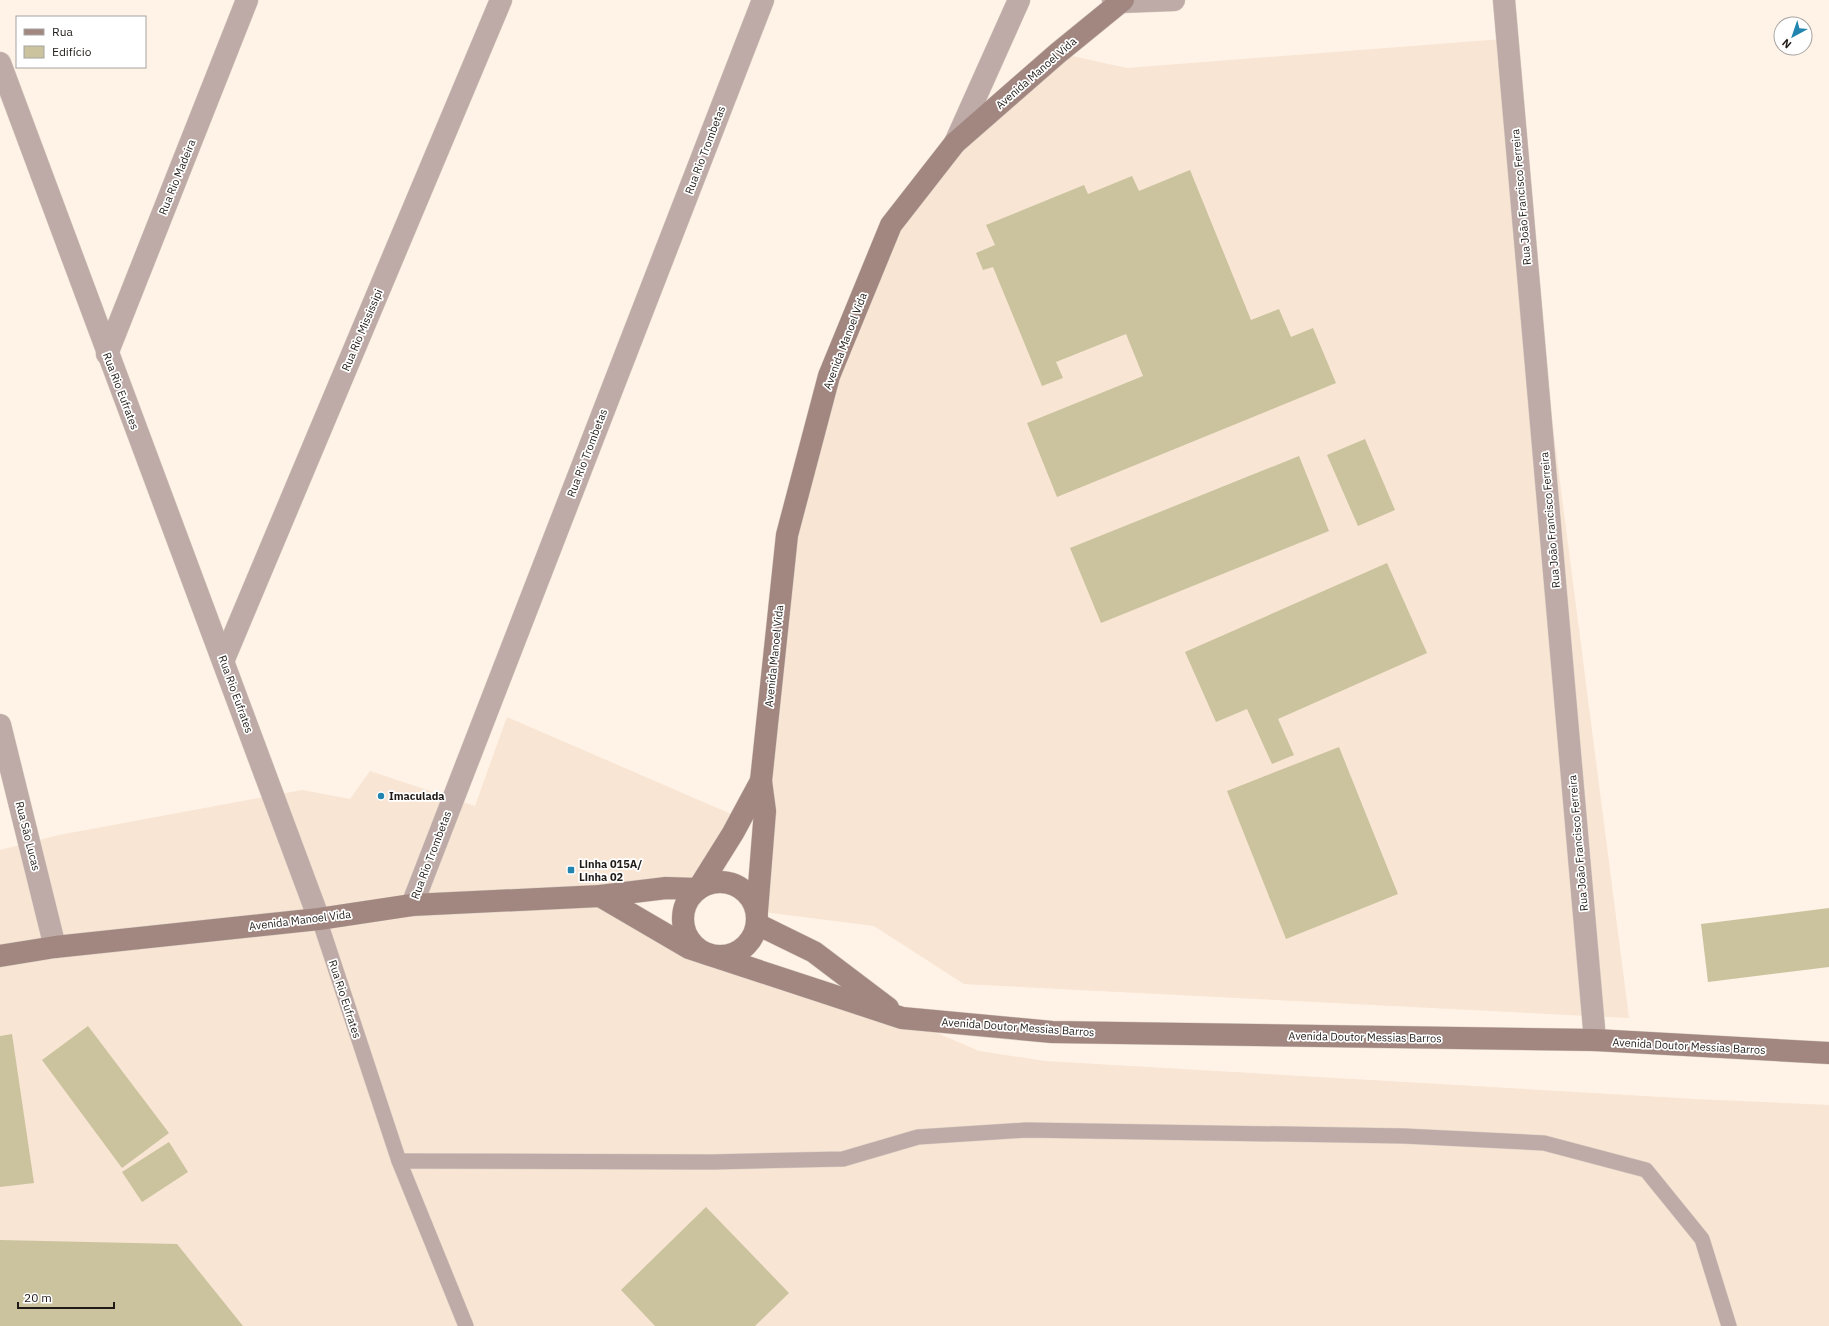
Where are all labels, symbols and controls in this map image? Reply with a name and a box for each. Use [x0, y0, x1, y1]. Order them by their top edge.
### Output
legend [16, 16, 146, 68]
north arrow [1773, 16, 1813, 56]
text: Rua [52, 24, 73, 39]
street label: Avenida Manoel Vida [993, 34, 1079, 112]
text: N [1779, 36, 1794, 52]
text: Edifício [52, 44, 92, 59]
street label: Rua Rio Trombetas [682, 104, 728, 196]
street label: Rua João Francisco Ferreira [1508, 128, 1534, 266]
street label: Rua Rio Madeira [155, 137, 199, 217]
street label: Rua Rio Mississipi [338, 287, 386, 373]
street label: Avenida Manoel Vida [820, 290, 870, 391]
street label: Rua Rio Eufrates [100, 350, 142, 432]
street label: Rua Rio Trombetas [564, 407, 610, 499]
street label: Rua João Francisco Ferreira [1537, 451, 1563, 589]
street label: Avenida Manoel Vida [762, 604, 786, 708]
street label: Rua Rio Eufrates [215, 653, 257, 735]
street label: Rua João Francisco Ferreira [1565, 774, 1591, 912]
place label: Imaculada [389, 789, 445, 803]
marker: Imaculada [376, 791, 386, 801]
street label: Rua São Lucas [13, 800, 43, 872]
street label: Rua Rio Trombetas [408, 809, 454, 901]
place label: Linha 015A/ Linha 02 [579, 857, 642, 884]
marker: Linha 015A/ Linha 02 [566, 865, 576, 875]
street label: Avenida Manoel Vida [248, 907, 352, 933]
street label: Rua Rio Eufrates [326, 958, 364, 1040]
street label: Avenida Doutor Messias Barros [941, 1015, 1095, 1039]
street label: Avenida Doutor Messias Barros [1288, 1029, 1442, 1045]
street label: Avenida Doutor Messias Barros [1612, 1035, 1766, 1057]
scale bar [18, 1284, 114, 1310]
text: 20 m [24, 1290, 52, 1305]

